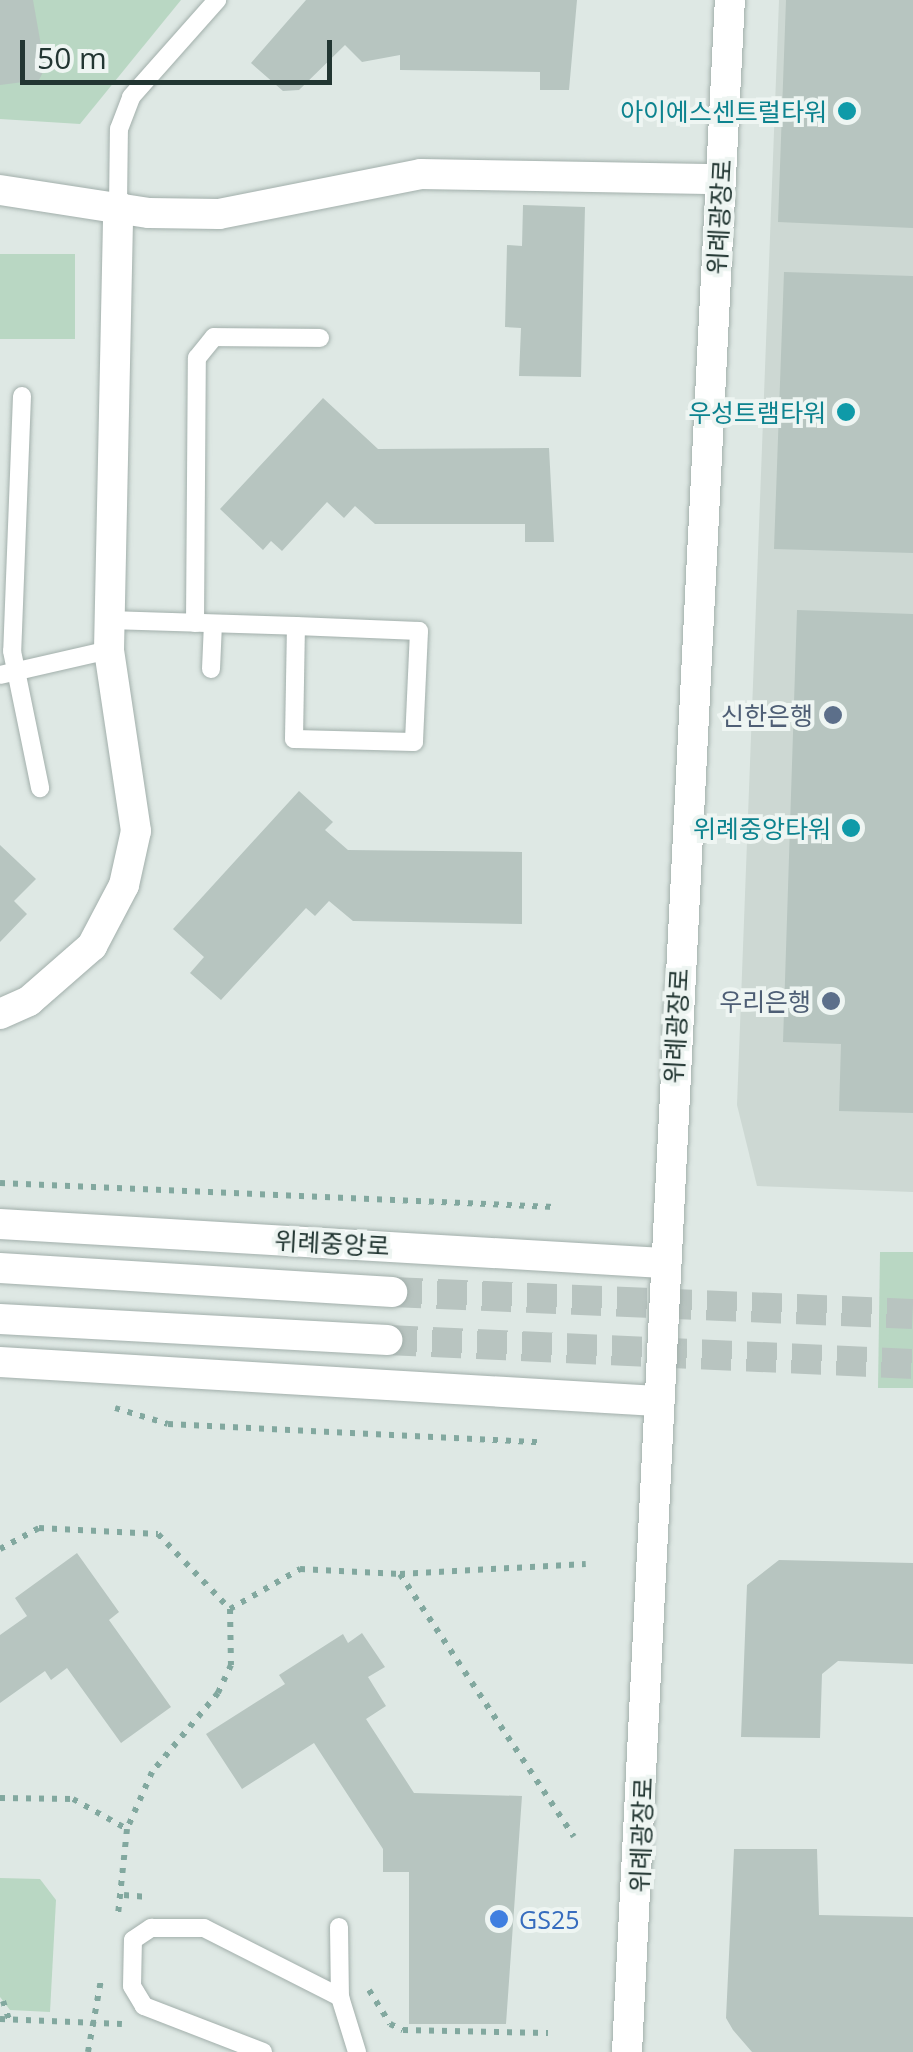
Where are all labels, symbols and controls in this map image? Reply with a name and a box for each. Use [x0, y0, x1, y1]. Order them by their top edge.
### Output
scale bar [25, 20, 338, 82]
text: 50 m [37, 37, 107, 78]
place label: 아이에스센트럴타워 [620, 96, 827, 126]
marker: 아이에스센트럴타워 [836, 100, 858, 122]
street label: 위례광장로 [701, 159, 737, 275]
place label: 우성트램타워 [688, 397, 826, 427]
marker: 우성트램타워 [835, 401, 857, 423]
place label: 신한은행 [721, 700, 813, 730]
marker: 신한은행 [822, 704, 844, 726]
place label: 위례중앙타워 [693, 813, 831, 843]
marker: 위례중앙타워 [840, 817, 862, 839]
street label: 위례광장로 [658, 968, 694, 1084]
place label: 우리은행 [719, 986, 811, 1016]
marker: 우리은행 [820, 990, 842, 1012]
street label: 위례중앙로 [274, 1225, 390, 1261]
street label: 위례광장로 [624, 1777, 658, 1893]
place label: GS25 [519, 1904, 579, 1934]
marker: GS25 [488, 1908, 510, 1930]

